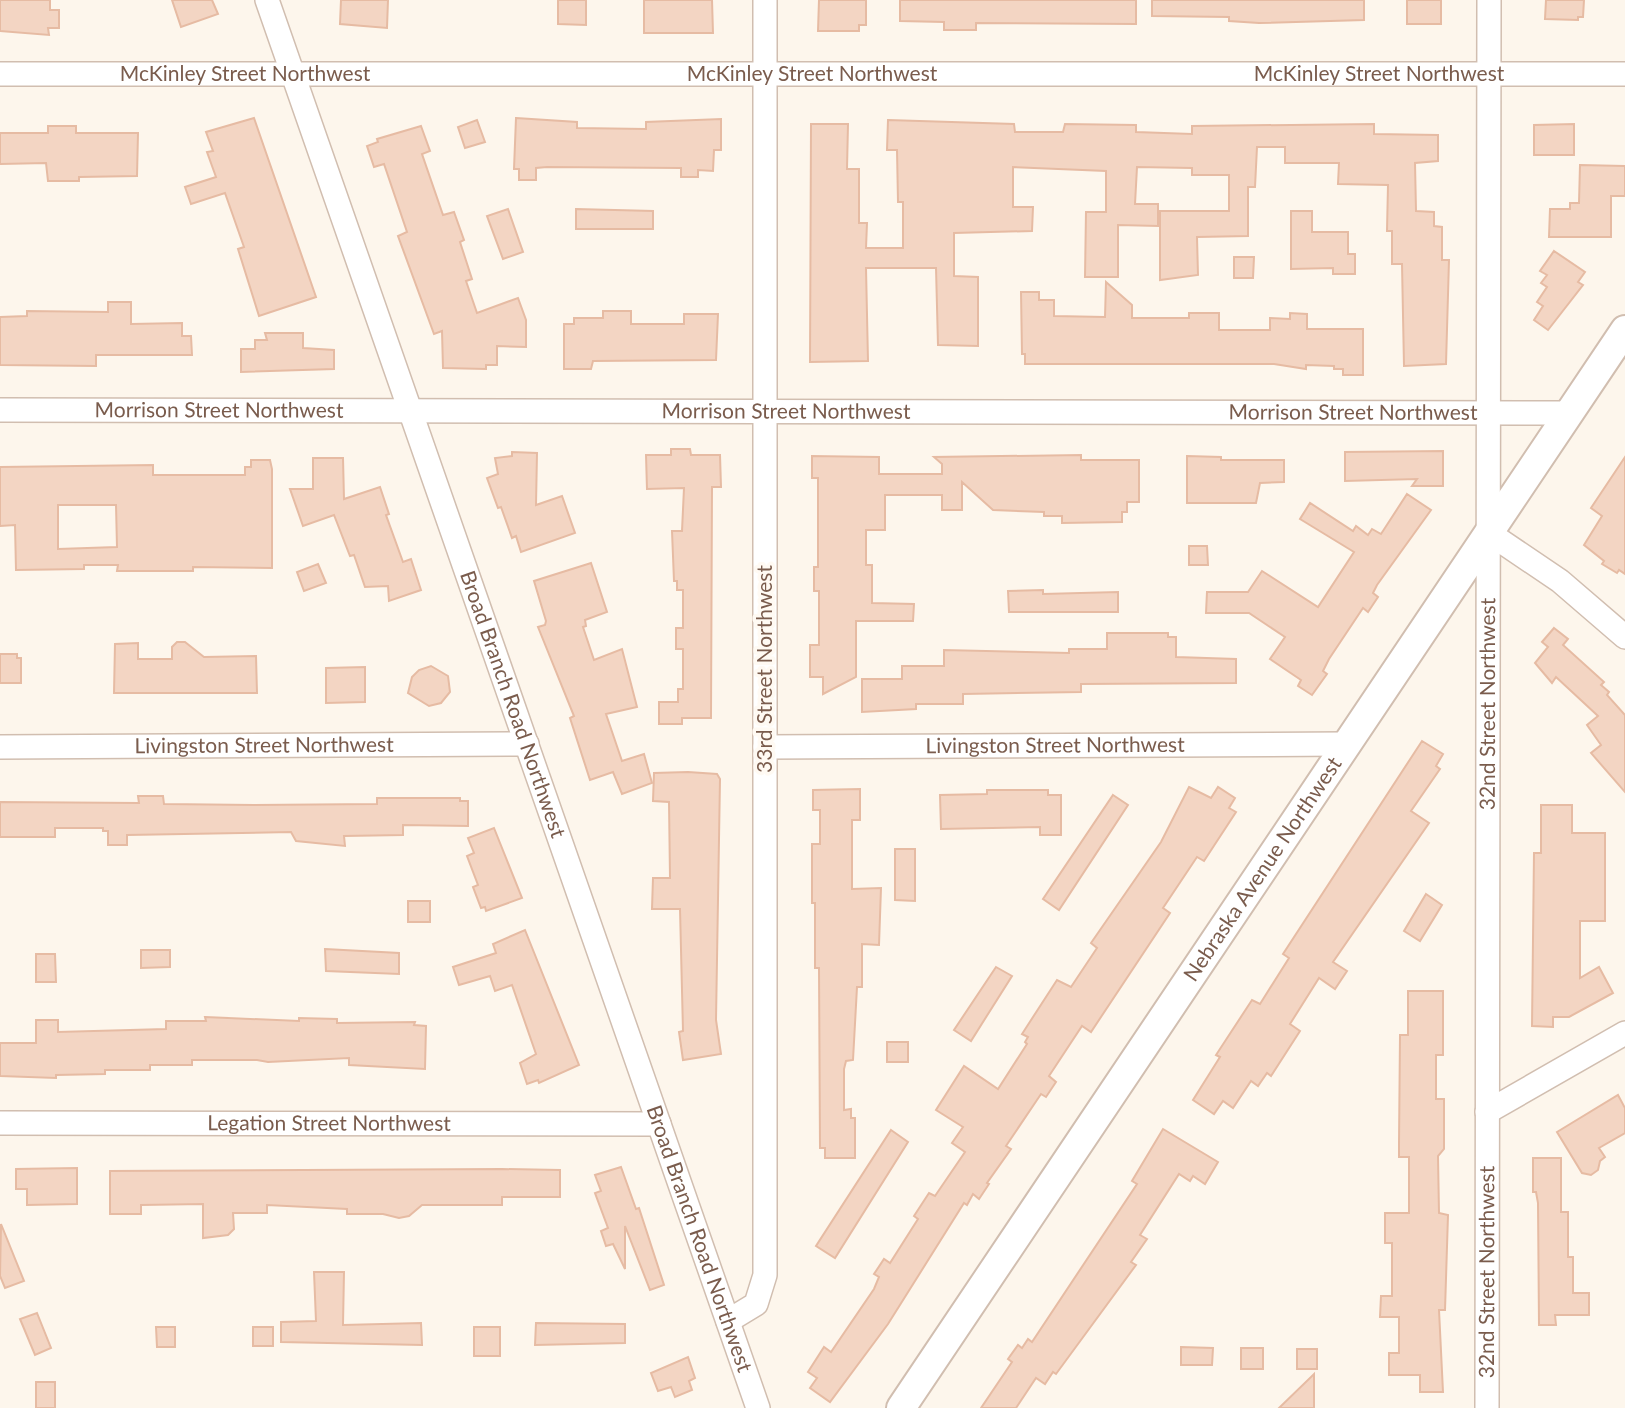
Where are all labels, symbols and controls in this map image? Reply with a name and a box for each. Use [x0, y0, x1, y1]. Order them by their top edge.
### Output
street label: McKinley Street Northwest [120, 60, 371, 85]
street label: McKinley Street Northwest [687, 60, 938, 85]
street label: McKinley Street Northwest [1254, 60, 1505, 85]
street label: Morrison Street Northwest [95, 396, 344, 422]
street label: Morrison Street Northwest [662, 397, 911, 423]
street label: Morrison Street Northwest [1229, 398, 1478, 424]
street label: 33rd Street Northwest [751, 565, 776, 773]
street label: Broad Branch Road Northwest [456, 567, 572, 841]
street label: 32nd Street Northwest [1474, 597, 1499, 810]
street label: Livingston Street Northwest [134, 731, 394, 757]
street label: Livingston Street Northwest [925, 731, 1185, 757]
street label: Nebraska Avenue Northwest [1177, 751, 1346, 985]
street label: Broad Branch Road Northwest [642, 1102, 759, 1375]
street label: Legation Street Northwest [207, 1109, 451, 1135]
street label: 32nd Street Northwest [1473, 1165, 1498, 1378]

